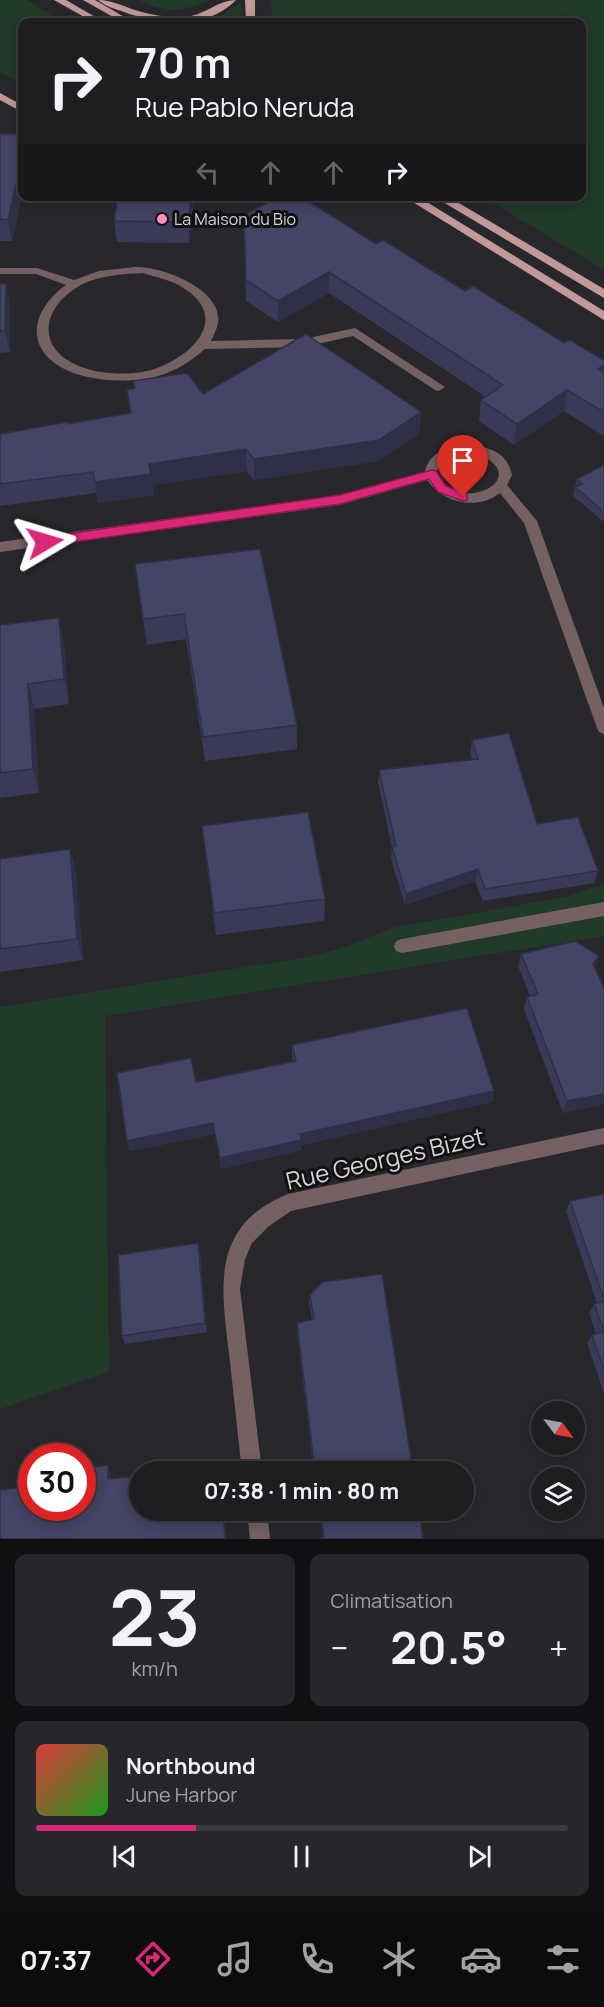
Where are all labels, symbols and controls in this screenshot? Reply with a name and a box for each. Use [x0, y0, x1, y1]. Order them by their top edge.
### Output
text: 70 m [135, 33, 231, 91]
icon: right [36, 42, 114, 120]
text: Rue Pablo Neruda [135, 88, 355, 125]
icon: left [191, 156, 224, 189]
icon: ahead [254, 156, 287, 189]
icon: ahead [317, 156, 350, 189]
icon: right [380, 156, 413, 189]
place label: La Maison du Bio [174, 208, 296, 230]
marker: La Maison du Bio [155, 212, 169, 226]
pin [437, 435, 488, 497]
icon: arrive [446, 444, 479, 477]
position arrow [13, 510, 77, 574]
street label: Rue Georges Bizet [282, 1119, 488, 1197]
north arrow [531, 1401, 585, 1455]
map controls [531, 1401, 585, 1521]
speed limit sign: 30 [18, 1443, 96, 1521]
button: layers [531, 1467, 585, 1521]
text: 07:38 · 1 min · 80 m [204, 1476, 399, 1506]
text: 23 [109, 1563, 201, 1669]
text: Climatisation [331, 1587, 453, 1614]
text: 20.5° [390, 1616, 507, 1678]
text: − [331, 1625, 348, 1670]
text: + [549, 1625, 568, 1670]
text: km/h [131, 1655, 178, 1682]
text: Northbound [126, 1751, 256, 1781]
text: June Harbor [126, 1781, 238, 1808]
icon: previous [108, 1840, 141, 1873]
icon: pause [285, 1840, 318, 1873]
icon: next [463, 1840, 496, 1873]
icon: directions [132, 1938, 174, 1980]
icon: music [214, 1938, 256, 1980]
icon: phone [296, 1938, 338, 1980]
icon: climate [378, 1938, 420, 1980]
icon: car [460, 1938, 502, 1980]
icon: filters [542, 1938, 584, 1980]
text: 07:37 [20, 1941, 92, 1978]

